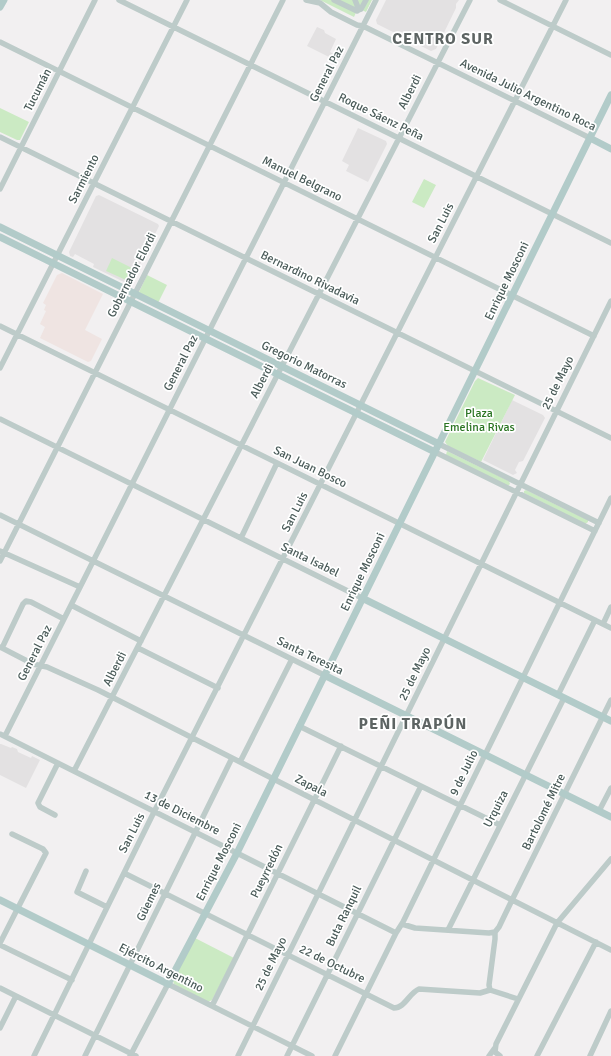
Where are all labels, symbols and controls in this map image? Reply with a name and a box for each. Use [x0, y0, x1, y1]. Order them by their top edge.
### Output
district label: CENTRO SUR [392, 29, 494, 49]
street label: General Paz [307, 43, 347, 105]
street label: Avenida Julio Argentino Roca [458, 56, 598, 134]
street label: Tucumán [21, 66, 55, 114]
street label: Alberdi [395, 72, 425, 112]
street label: Roque Sáenz Peña [336, 90, 426, 144]
street label: Sarmiento [65, 152, 103, 206]
street label: Manuel Belgrano [259, 153, 345, 205]
street label: San Luis [425, 200, 457, 246]
street label: Gobernador Elordi [104, 230, 160, 320]
street label: Enrique Mosconi [482, 239, 532, 323]
street label: Bernardino Rivadavia [258, 248, 362, 308]
street label: General Paz [161, 332, 201, 394]
street label: Gregorio Matorras [259, 338, 349, 392]
street label: 25 de Mayo [539, 354, 577, 412]
street label: Alberdi [247, 361, 277, 401]
park label: Plaza Emelina Rivas [443, 406, 515, 435]
street label: San Juan Bosco [271, 443, 349, 491]
street label: San Luis [279, 489, 311, 535]
street label: Enrique Mosconi [338, 530, 388, 614]
street label: Santa Isabel [278, 539, 342, 581]
street label: General Paz [15, 622, 55, 684]
street label: Santa Teresita [274, 633, 346, 679]
street label: 25 de Mayo [396, 645, 434, 703]
street label: Alberdi [100, 649, 130, 689]
district label: PEÑI TRAPÚN [359, 714, 467, 734]
street label: 9 de Julio [447, 748, 481, 798]
street label: Zapala [292, 771, 330, 801]
street label: Bartolomé Mitre [519, 771, 569, 853]
street label: 13 de Diciembre [142, 788, 222, 838]
street label: Urquiza [480, 788, 512, 830]
street label: San Luis [116, 810, 148, 856]
street label: Enrique Mosconi [193, 820, 245, 904]
street label: Pueyrredón [247, 841, 287, 901]
street label: Güemes [133, 880, 165, 924]
street label: Buta Ranquil [323, 883, 365, 949]
street label: 25 de Mayo [252, 935, 290, 993]
street label: Ejército Argentino [116, 940, 206, 996]
street label: 22 de Octubre [297, 942, 367, 986]

